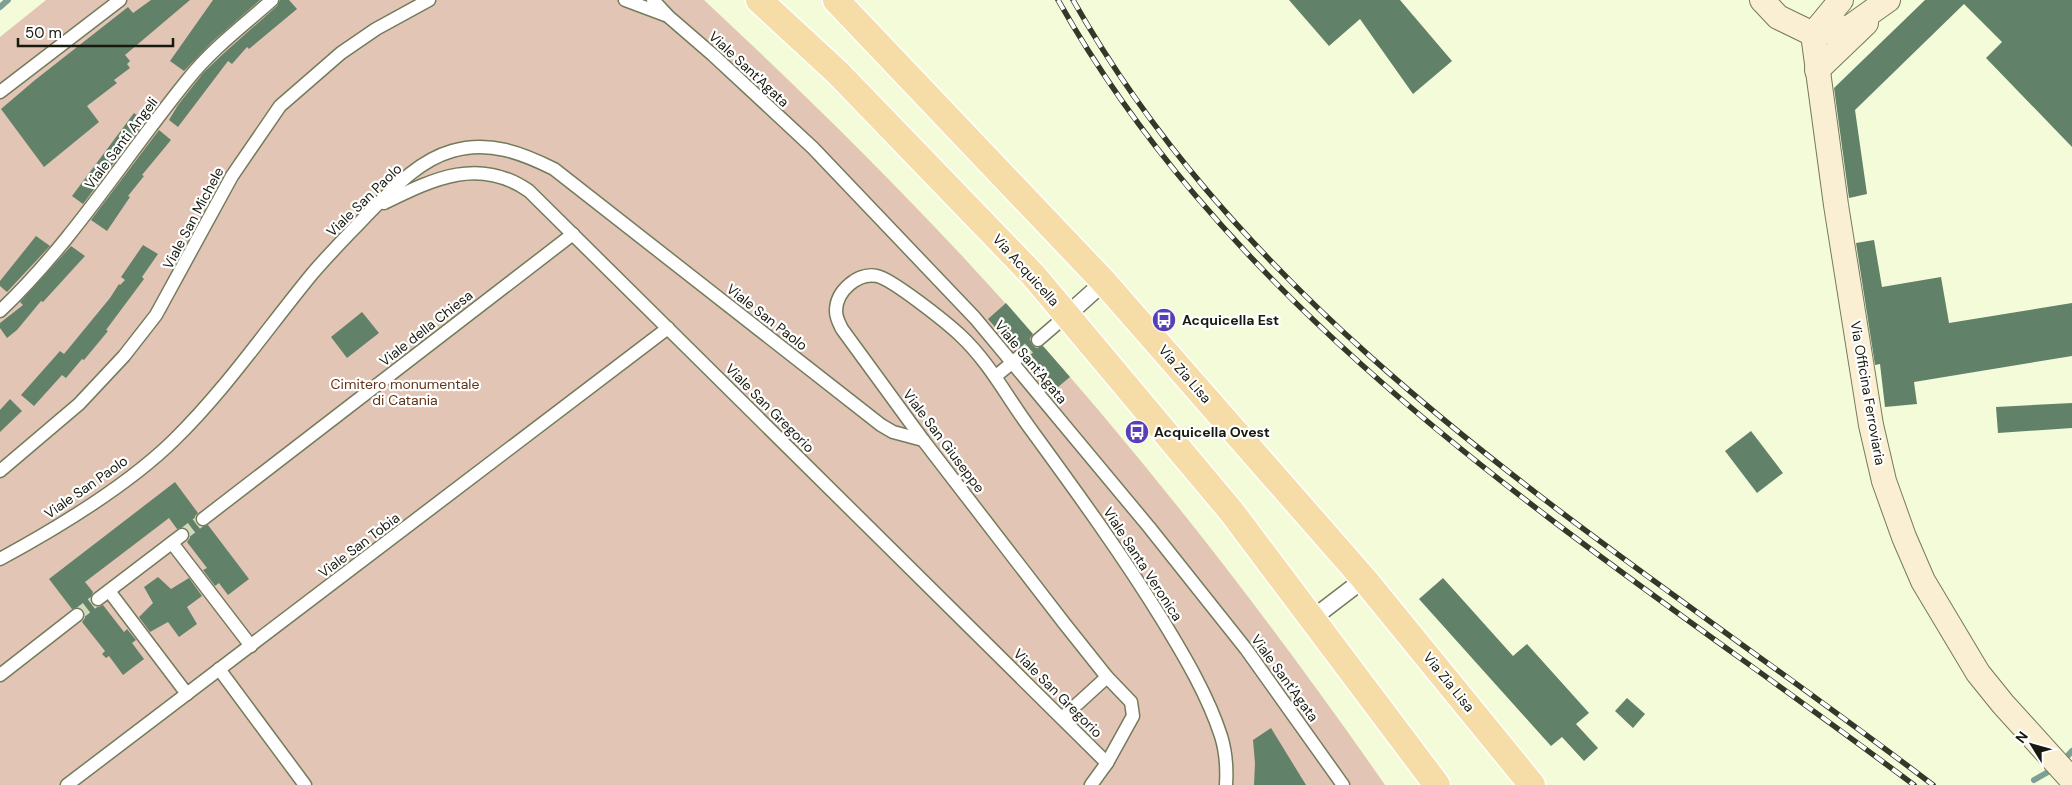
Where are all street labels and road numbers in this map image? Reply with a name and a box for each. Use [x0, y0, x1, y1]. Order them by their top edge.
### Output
street label: Viale Sant'Agata [705, 27, 793, 111]
street label: Viale Santi Angeli [80, 93, 162, 193]
street label: Viale San Paolo [323, 160, 405, 240]
street label: Viale San Michele [159, 164, 227, 272]
street label: Via Acquicella [989, 230, 1063, 310]
street label: Viale San Paolo [723, 280, 811, 354]
street label: Viale della Chiesa [376, 286, 476, 370]
street label: Viale Sant'Agata [991, 317, 1071, 407]
street label: Via Officina Ferroviaria [1846, 320, 1890, 466]
street label: Via Zia Lisa [1155, 341, 1215, 407]
street label: Viale San Gregorio [722, 360, 818, 456]
street label: Viale San Giuseppe [899, 386, 989, 496]
street label: Viale San Paolo [41, 452, 131, 522]
street label: Viale Santa Veronica [1099, 504, 1187, 624]
street label: Viale San Tobia [315, 509, 403, 581]
street label: Viale Sant'Agata [1247, 631, 1323, 725]
street label: Viale San Gregorio [1010, 645, 1106, 741]
street label: Via Zia Lisa [1419, 648, 1479, 716]

